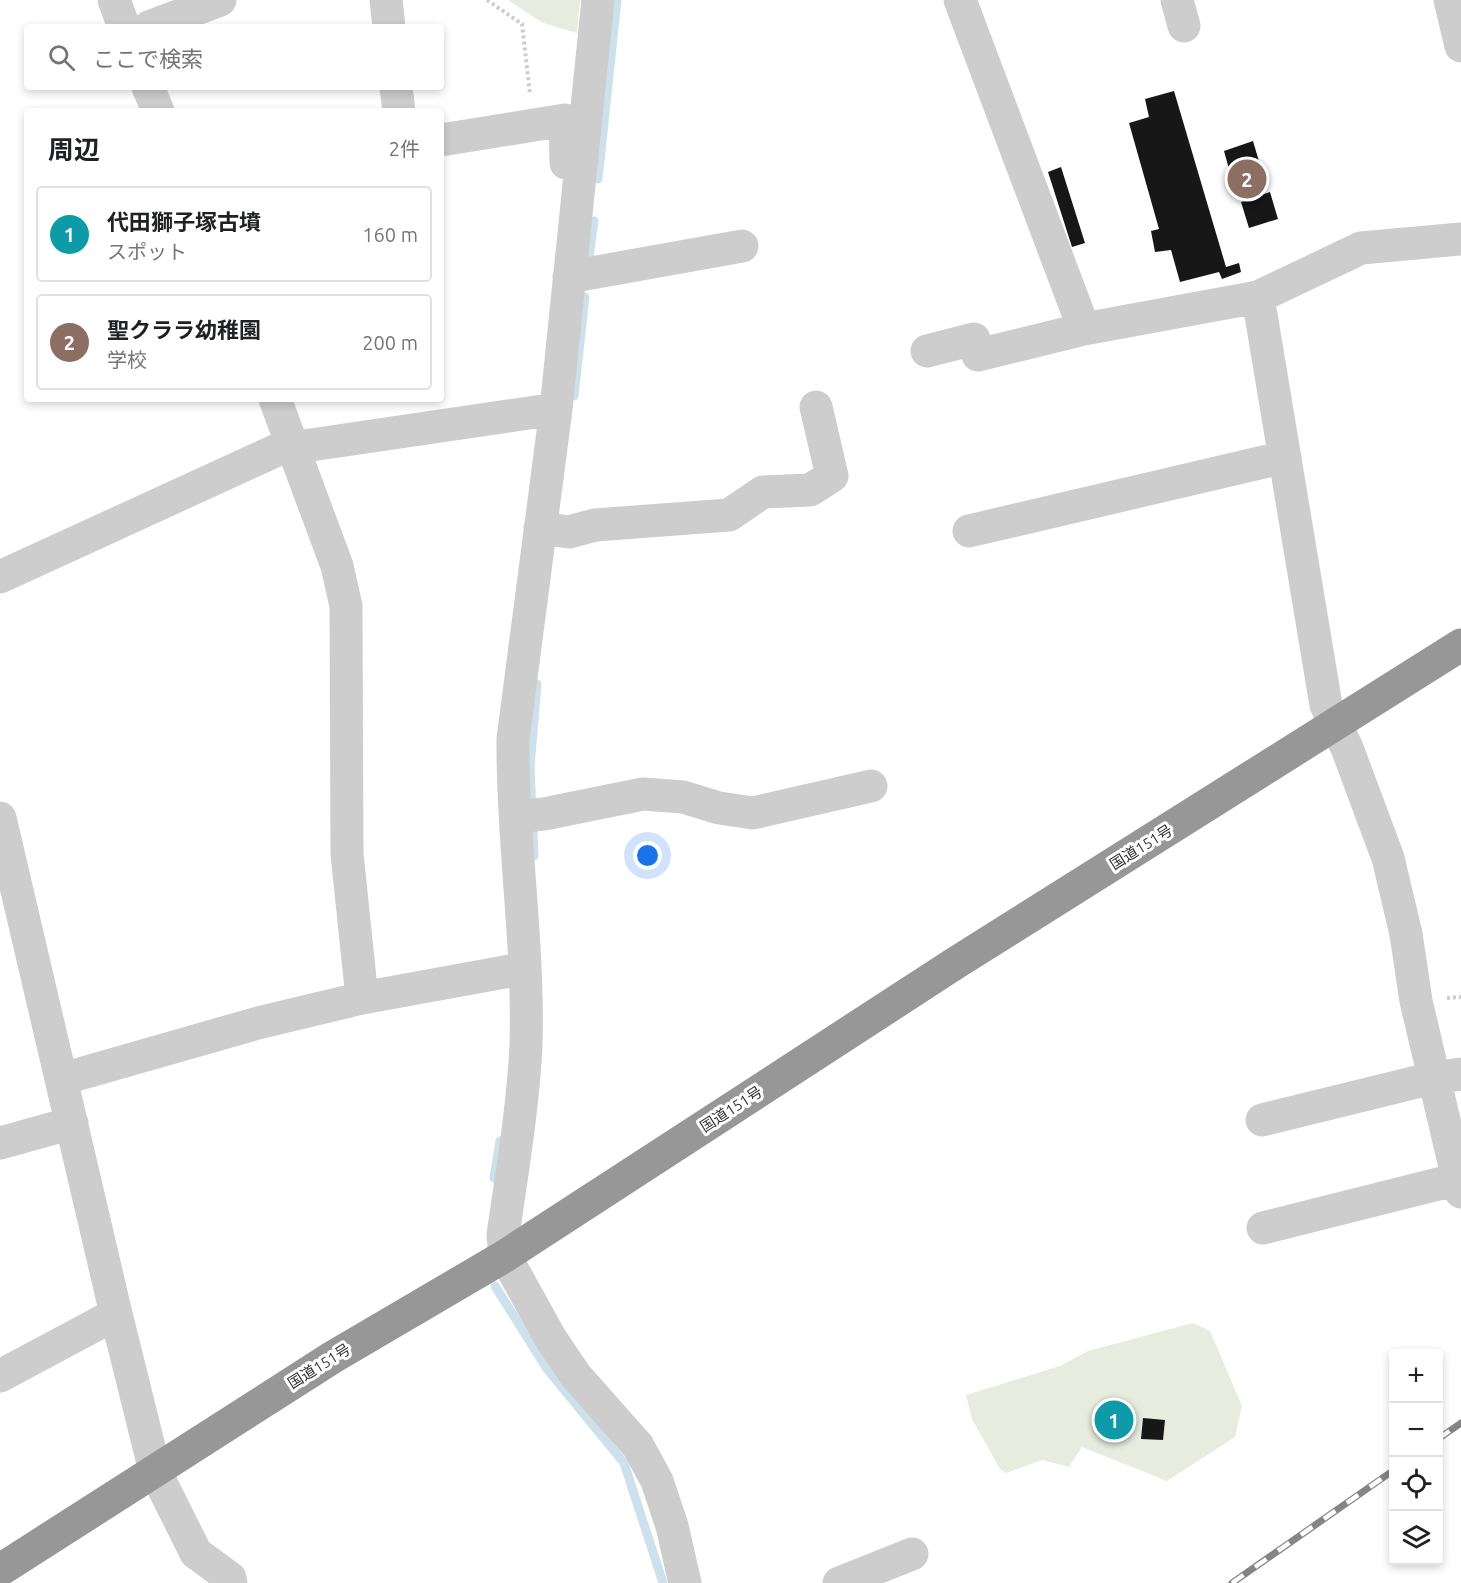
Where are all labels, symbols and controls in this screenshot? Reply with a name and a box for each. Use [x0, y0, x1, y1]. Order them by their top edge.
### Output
search box [24, 24, 444, 90]
icon: search [45, 41, 78, 74]
text: ここで検索 [93, 46, 203, 71]
text: 周辺 [48, 135, 100, 164]
text: 2件 [389, 137, 420, 160]
pin: 2 [1228, 156, 1266, 201]
text: 代田獅子塚古墳 [107, 209, 261, 234]
text: 1 [64, 223, 75, 246]
text: 160 m [362, 223, 418, 246]
text: スポット [107, 240, 187, 263]
text: 聖クララ幼稚園 [107, 317, 261, 342]
text: 2 [64, 331, 75, 354]
text: 200 m [362, 331, 418, 354]
text: 学校 [107, 348, 147, 371]
street label: 国道151号 [1107, 821, 1175, 873]
your location [633, 841, 662, 870]
street label: 国道151号 [697, 1083, 765, 1135]
street label: 国道151号 [285, 1340, 353, 1392]
map controls [1389, 1349, 1443, 1565]
button: + [1389, 1349, 1443, 1403]
pin: 1 [1094, 1398, 1134, 1442]
button: − [1389, 1403, 1443, 1457]
button: locate [1389, 1457, 1443, 1511]
button: layers [1389, 1511, 1443, 1565]

